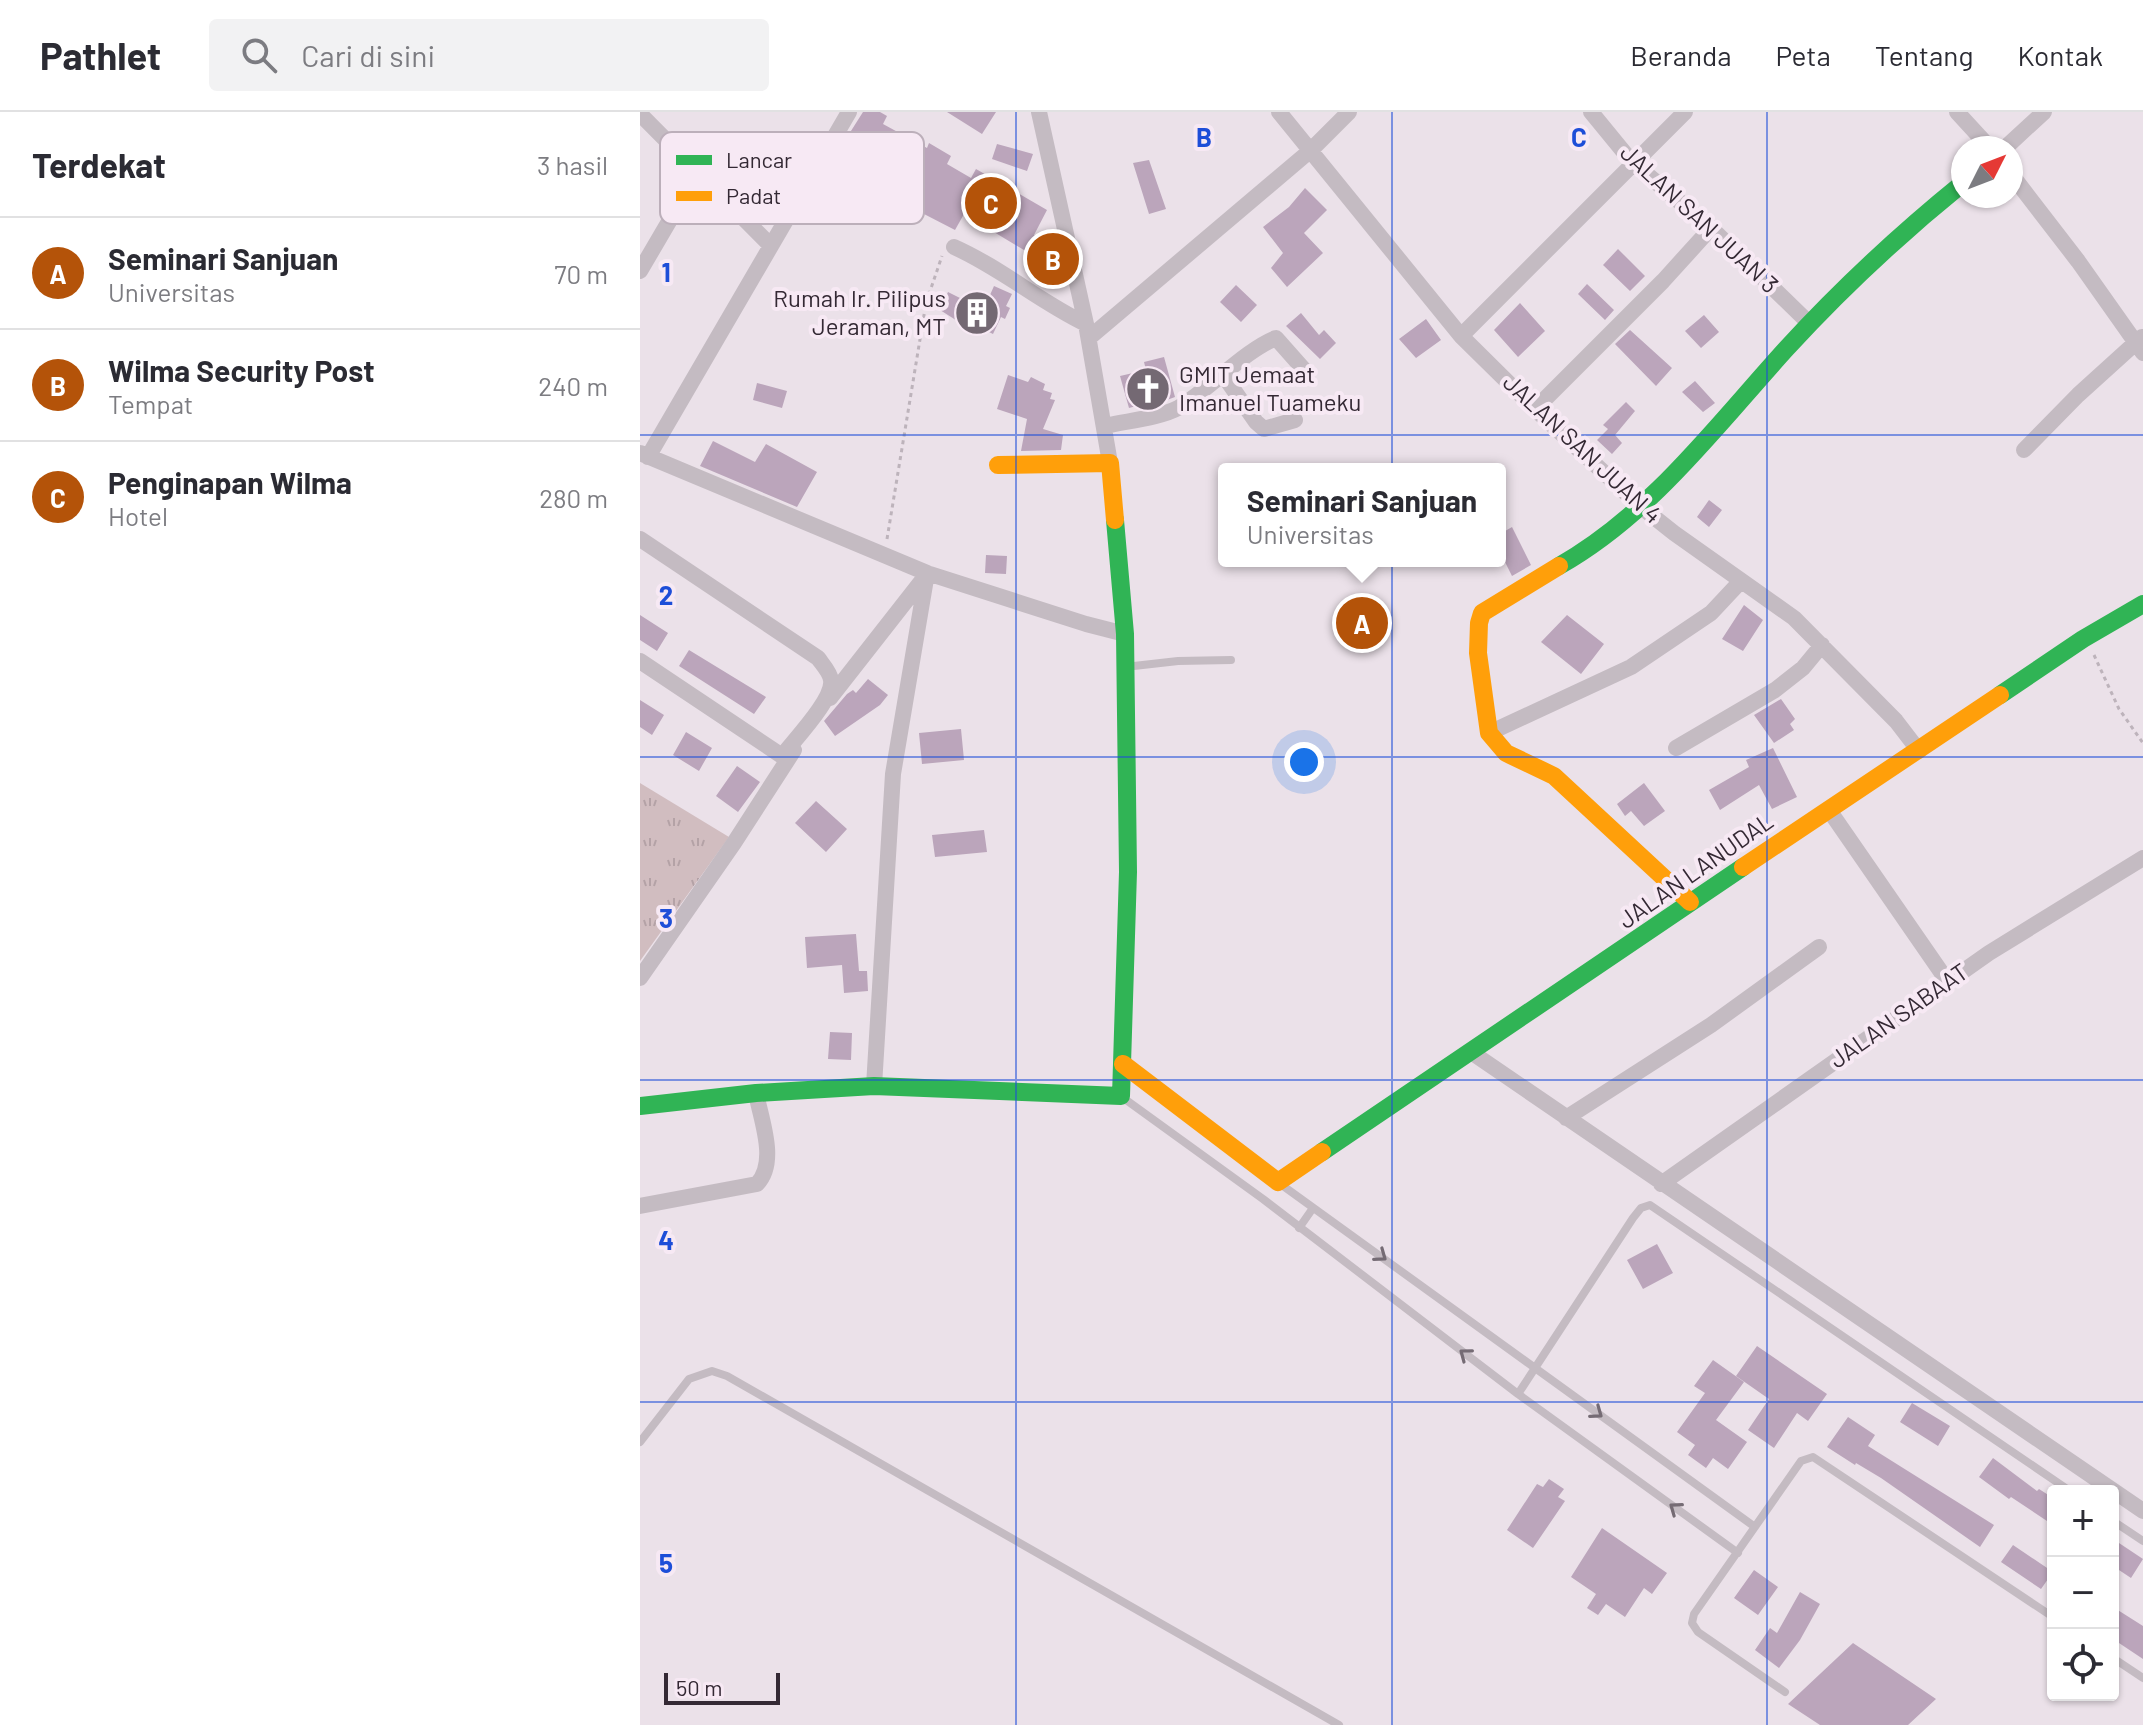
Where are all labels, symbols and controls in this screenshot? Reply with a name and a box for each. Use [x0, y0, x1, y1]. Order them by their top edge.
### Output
search box [209, 19, 769, 91]
text: Pathlet [40, 32, 161, 78]
icon: search [237, 33, 281, 77]
text: Cari di sini [301, 37, 435, 73]
text: Beranda [1630, 38, 1732, 72]
text: Peta [1776, 38, 1831, 72]
text: Tentang [1875, 38, 1973, 72]
text: Kontak [2017, 38, 2103, 72]
text: B [1196, 121, 1212, 152]
text: C [1571, 121, 1587, 152]
legend [660, 132, 924, 224]
north arrow [1951, 136, 2023, 208]
street label: JALAN SAN JUAN 3 [1615, 137, 1785, 298]
text: Terdekat [32, 144, 166, 185]
text: Lancar [726, 146, 792, 172]
text: 3 hasil [537, 149, 608, 180]
pin: C [965, 173, 1017, 233]
text: Padat [726, 182, 781, 208]
pin: B [1027, 229, 1079, 289]
text: Seminari Sanjuan [108, 240, 338, 276]
text: 1 [661, 256, 671, 287]
text: A [49, 258, 67, 289]
text: 70 m [554, 258, 608, 289]
text: Universitas [108, 276, 235, 307]
place label: Rumah Ir. Pilipus Jeraman, MT [773, 283, 946, 340]
building icon: Rumah Ir. Pilipus Jeraman, MT [953, 289, 1001, 337]
text: Wilma Security Post [108, 352, 375, 388]
place label: GMIT Jemaat Imanuel Tuameku [1179, 359, 1361, 416]
church icon: GMIT Jemaat Imanuel Tuameku [1124, 365, 1172, 413]
street label: JALAN SAN JUAN 4 [1498, 367, 1668, 529]
text: B [50, 370, 66, 401]
text: 240 m [538, 370, 608, 401]
text: Tempat [108, 388, 193, 419]
popup [1218, 463, 1506, 567]
text: Penginapan Wilma [108, 464, 352, 500]
text: C [50, 482, 66, 513]
text: 280 m [539, 482, 608, 513]
text: Seminari Sanjuan [1247, 482, 1477, 518]
text: Hotel [108, 500, 168, 531]
text: Universitas [1247, 518, 1374, 549]
text: 2 [659, 579, 673, 610]
pin: A [1336, 593, 1388, 653]
your location [1284, 742, 1324, 782]
street label: JALAN LANUDAL [1612, 806, 1778, 934]
text: 3 [659, 902, 673, 933]
street label: JALAN SABAAT [1823, 956, 1973, 1073]
text: 4 [658, 1224, 674, 1255]
one-way arrow [1372, 1247, 1386, 1261]
one-way arrow [1459, 1350, 1474, 1364]
one-way arrow [1589, 1404, 1603, 1418]
map controls [2047, 1485, 2119, 1701]
button: + [2047, 1485, 2119, 1557]
one-way arrow [1669, 1503, 1684, 1517]
text: 5 [659, 1547, 673, 1578]
button: − [2047, 1557, 2119, 1629]
button: locate [2047, 1629, 2119, 1701]
scale bar [664, 1669, 780, 1705]
text: 50 m [676, 1674, 722, 1700]

